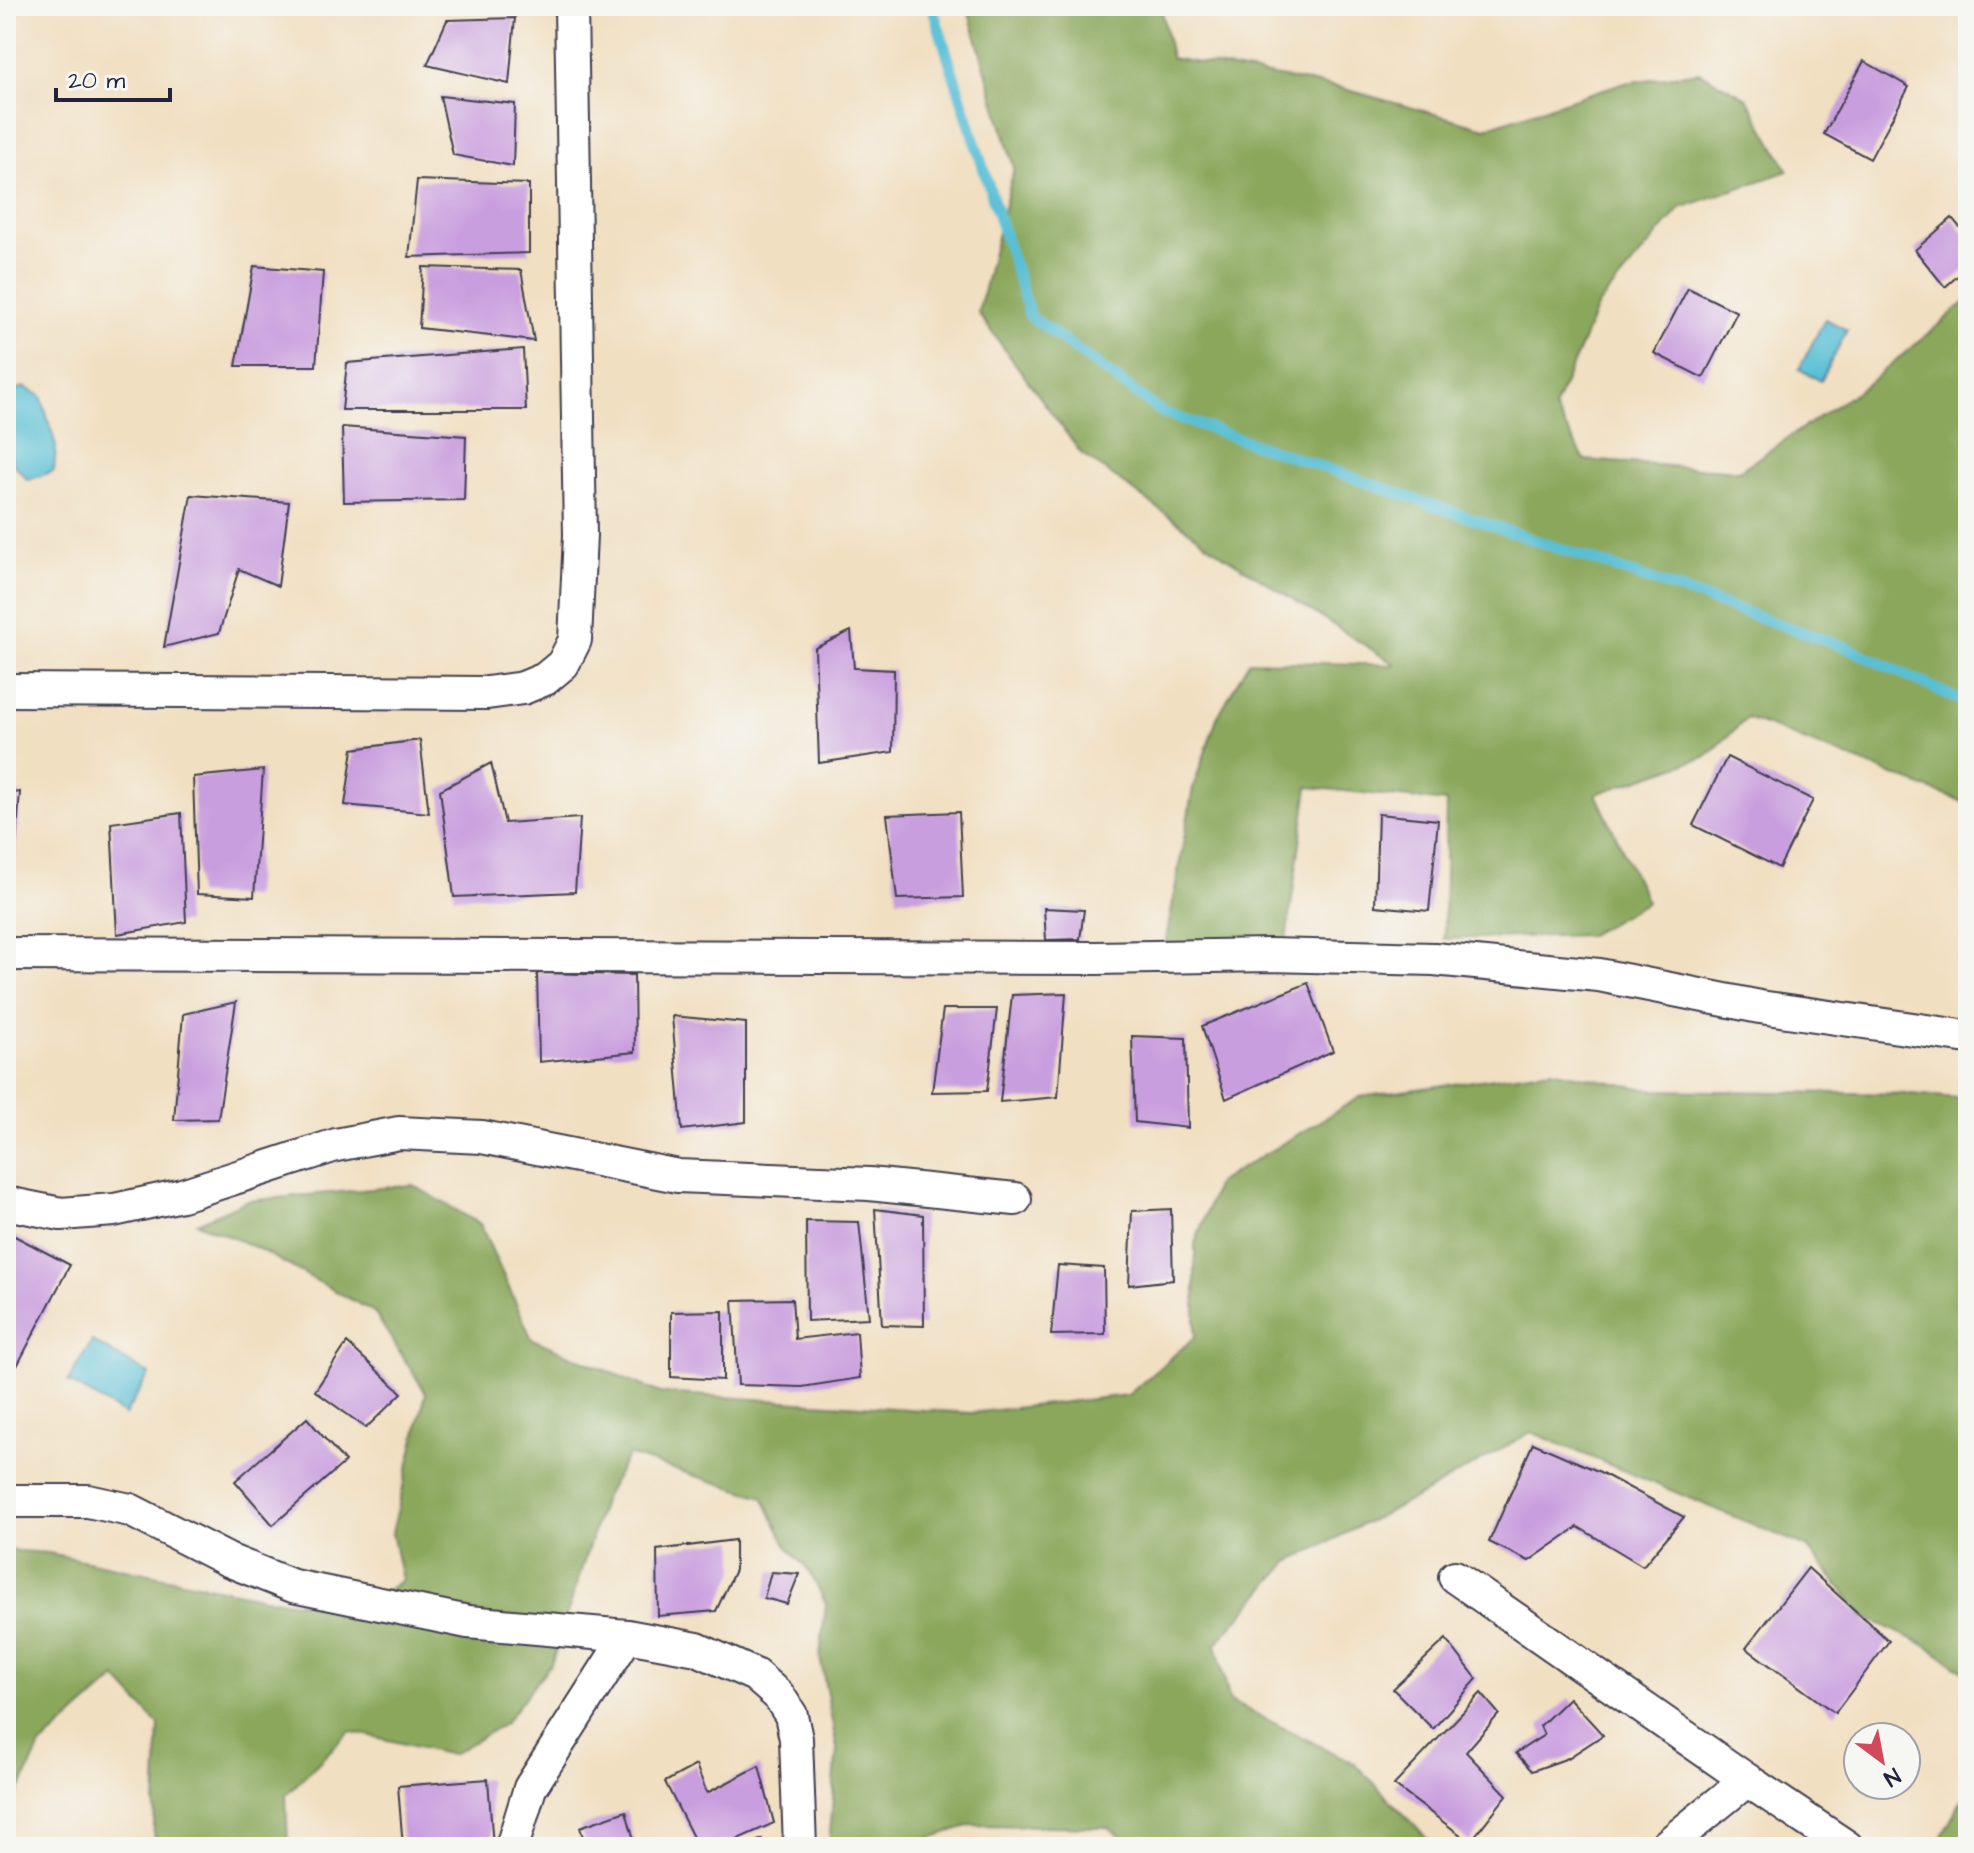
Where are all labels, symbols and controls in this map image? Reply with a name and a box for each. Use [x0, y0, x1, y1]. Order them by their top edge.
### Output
scale bar [56, 52, 170, 102]
text: 20 m [68, 64, 125, 98]
north arrow [1842, 1721, 1922, 1801]
text: N [1878, 1760, 1906, 1794]

